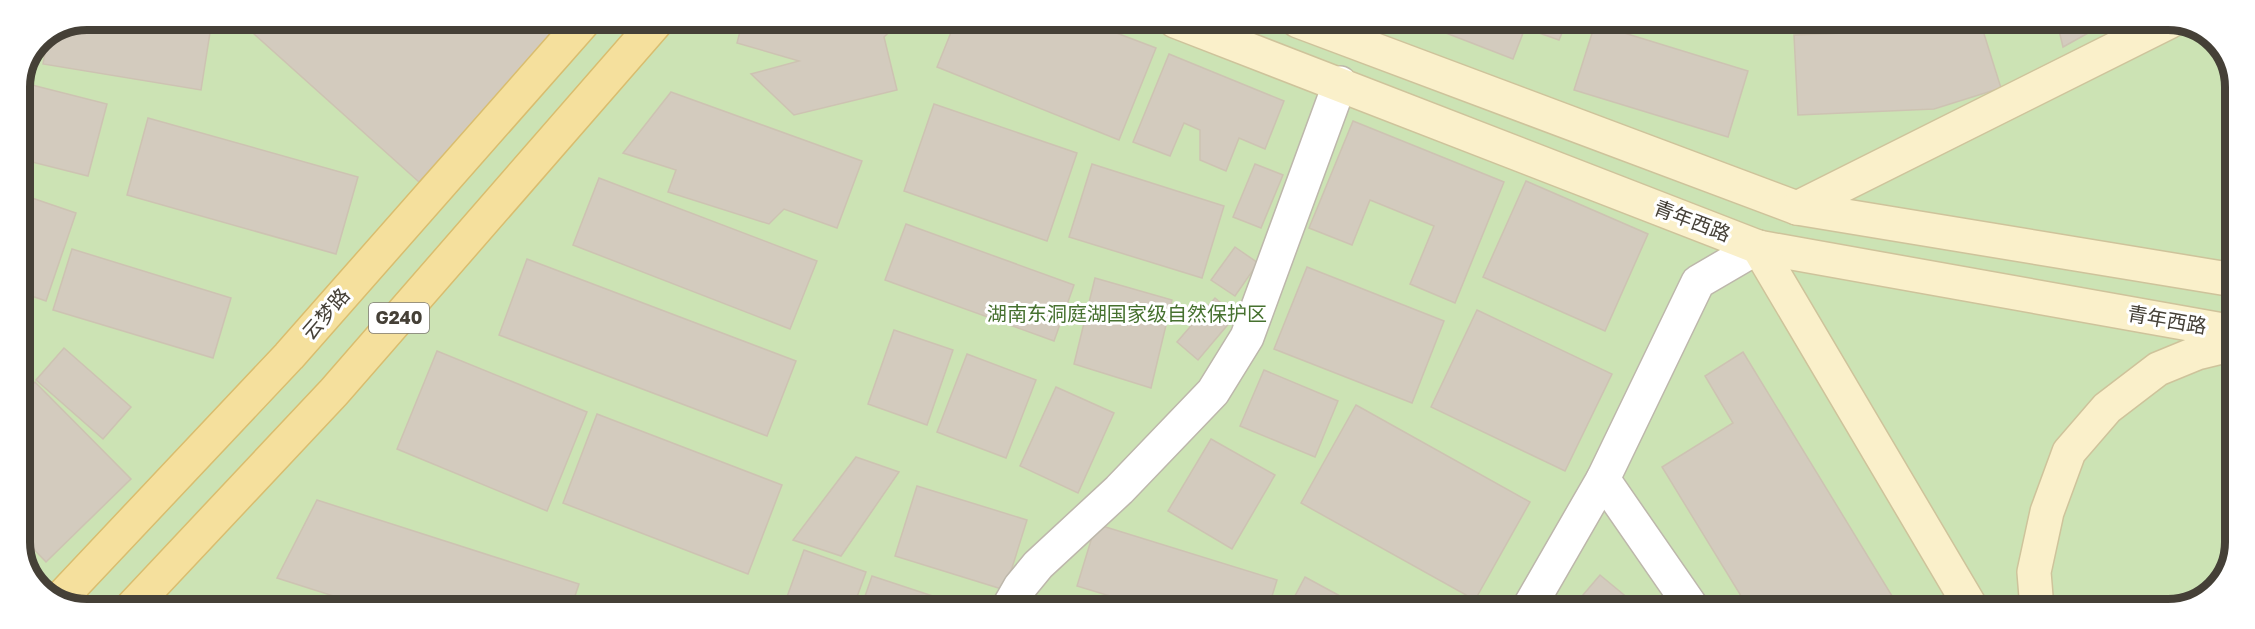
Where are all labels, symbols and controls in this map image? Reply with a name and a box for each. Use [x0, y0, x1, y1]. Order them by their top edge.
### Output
street label: 青年西路 [1651, 195, 1734, 246]
street label: 云梦路 [297, 283, 354, 344]
street label: 青年西路 [2126, 300, 2209, 338]
park label: 湖南东洞庭湖国家级自然保护区 [987, 301, 1267, 325]
road number: G240 [369, 303, 429, 333]

